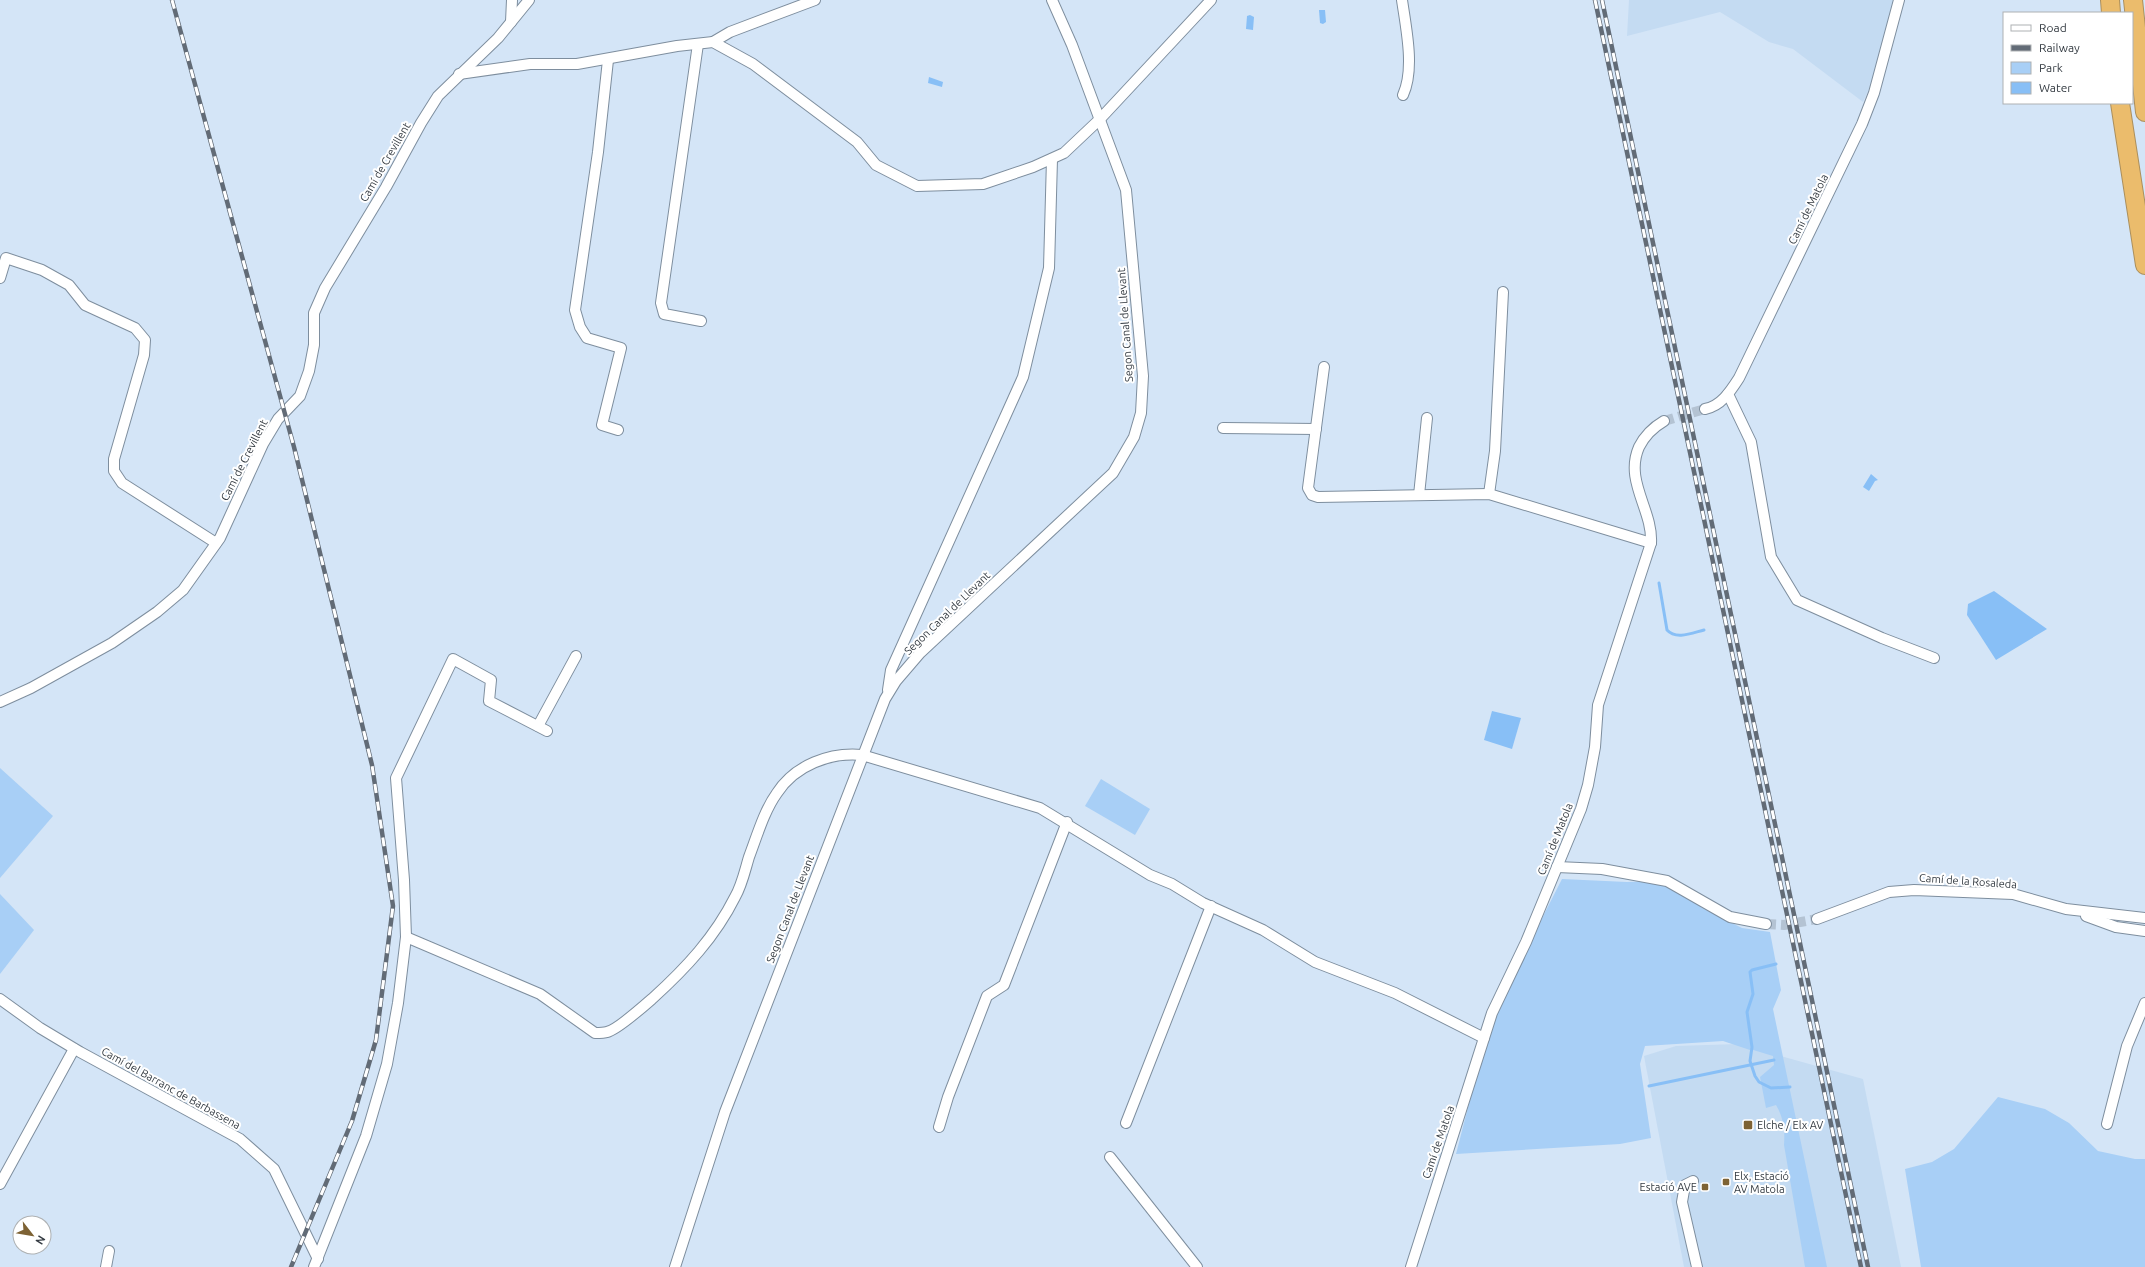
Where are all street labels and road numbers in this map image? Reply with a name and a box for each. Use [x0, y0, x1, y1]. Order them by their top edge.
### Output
street label: Camí de Crevillent [357, 120, 413, 204]
street label: Camí de Matola [1786, 172, 1830, 246]
street label: Segon Canal de Llevant [1115, 267, 1135, 382]
street label: Camí de Crevillent [218, 417, 270, 503]
street label: Segon Canal de Llevant [902, 569, 993, 657]
street label: Camí de Matola [1535, 801, 1575, 877]
street label: Segon Canal de Llevant [764, 853, 816, 965]
street label: Camí de la Rosaleda [1919, 872, 2017, 890]
street label: Camí del Barranc de Barbassena [99, 1045, 243, 1131]
street label: Camí de Matola [1420, 1104, 1456, 1180]

